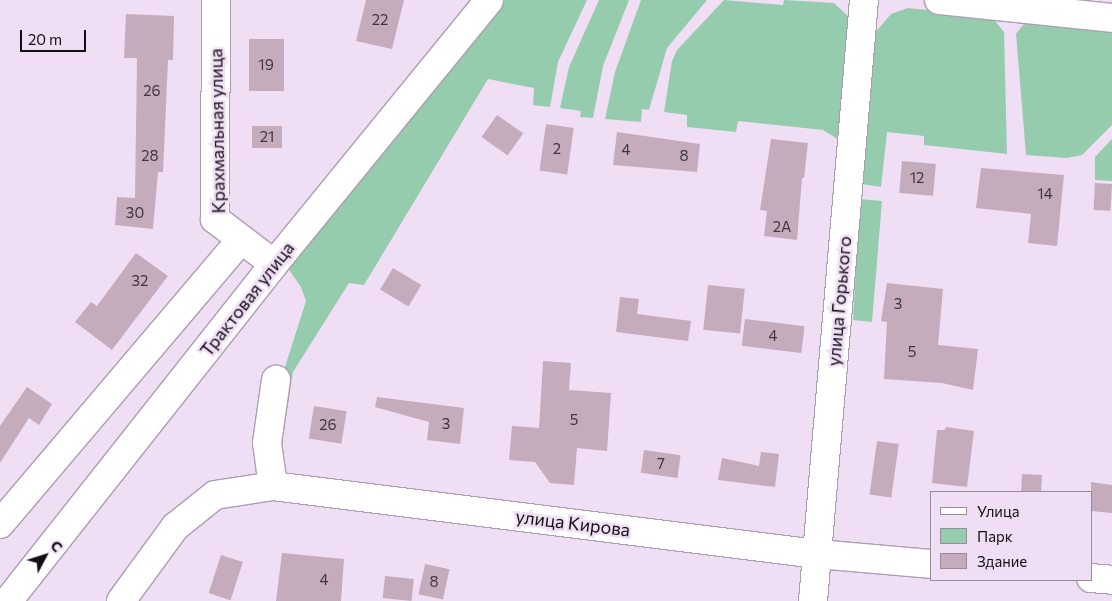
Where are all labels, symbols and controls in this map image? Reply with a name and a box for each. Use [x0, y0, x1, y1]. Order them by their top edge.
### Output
house number: 22 [372, 11, 388, 29]
scale bar [22, 20, 89, 52]
text: 20 m [28, 30, 62, 48]
street label: Крахмальная улица [205, 48, 229, 214]
house number: 19 [258, 56, 274, 74]
house number: 26 [143, 82, 161, 100]
house number: 21 [260, 128, 274, 146]
house number: 2 [553, 140, 561, 158]
house number: 4 [622, 141, 630, 159]
house number: 28 [141, 147, 159, 165]
house number: 8 [679, 147, 689, 165]
house number: 12 [910, 169, 924, 187]
house number: 14 [1037, 185, 1053, 203]
house number: 30 [126, 204, 144, 222]
house number: 2А [773, 218, 791, 236]
street label: улица Горького [823, 235, 855, 367]
street label: Трактовая улица [196, 237, 298, 361]
house number: 32 [132, 272, 148, 290]
house number: 3 [894, 295, 902, 313]
house number: 4 [769, 327, 777, 345]
house number: 5 [908, 343, 916, 361]
house number: 5 [570, 411, 578, 429]
house number: 3 [442, 415, 450, 433]
house number: 26 [319, 416, 337, 434]
house number: 7 [657, 455, 665, 473]
legend [930, 491, 1092, 581]
text: Улица [977, 502, 1019, 520]
street label: улица Кирова [514, 505, 632, 541]
text: Парк [977, 527, 1013, 545]
north arrow [20, 531, 70, 581]
text: С [47, 537, 66, 555]
text: Здание [977, 552, 1027, 570]
house number: 4 [320, 571, 328, 589]
house number: 8 [429, 573, 439, 591]

